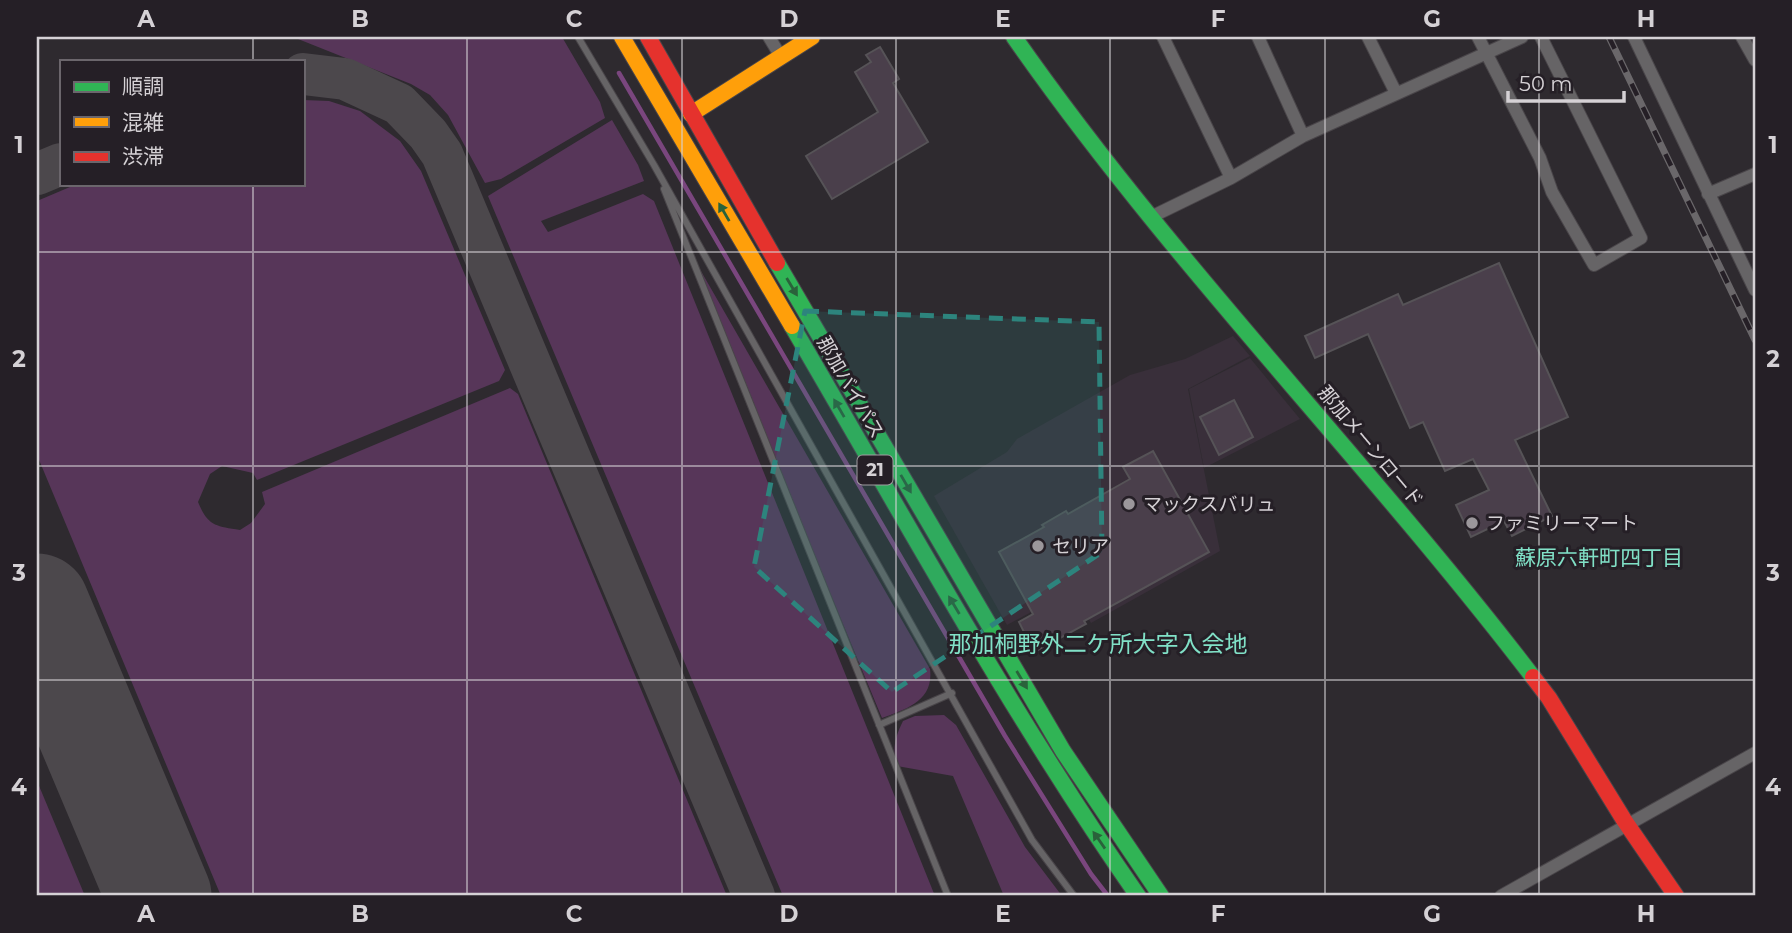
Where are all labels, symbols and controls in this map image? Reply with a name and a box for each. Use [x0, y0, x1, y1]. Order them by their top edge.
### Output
text: A [136, 5, 155, 33]
text: B [351, 5, 369, 33]
text: C [566, 5, 583, 33]
text: D [780, 5, 799, 33]
text: E [995, 5, 1011, 33]
text: F [1211, 5, 1226, 33]
text: G [1423, 5, 1441, 33]
text: H [1637, 5, 1655, 33]
legend [60, 60, 304, 186]
scale bar [1508, 60, 1624, 104]
text: 50 m [1519, 71, 1573, 96]
text: 順調 [122, 74, 164, 99]
text: 混雑 [122, 110, 164, 135]
text: 1 [14, 131, 24, 159]
text: 1 [1768, 131, 1778, 159]
text: 渋滞 [122, 144, 164, 169]
one-way arrow [718, 202, 731, 221]
one-way arrow [785, 278, 798, 297]
street label: 那加バイパス [812, 332, 889, 442]
text: 2 [12, 345, 26, 373]
text: 2 [1766, 345, 1780, 373]
street label: 那加メーンロード [1313, 381, 1428, 512]
one-way arrow [833, 399, 845, 418]
road number: 21 [858, 456, 892, 484]
one-way arrow [900, 474, 912, 493]
place label: マックスバリュ [1143, 493, 1275, 516]
marker: マックスバリュ [1121, 496, 1137, 512]
place label: ファミリーマート [1486, 512, 1638, 535]
marker: ファミリーマート [1464, 515, 1480, 531]
place label: セリア [1052, 535, 1109, 558]
marker: セリア [1030, 538, 1046, 554]
district label: 蘇原六軒町四丁目 [1515, 545, 1683, 570]
text: 3 [11, 559, 26, 587]
text: 3 [1765, 559, 1780, 587]
one-way arrow [948, 595, 960, 614]
district label: 那加桐野外二ケ所大字入会地 [949, 630, 1248, 658]
one-way arrow [1015, 670, 1028, 689]
text: 4 [11, 773, 27, 801]
text: 4 [1765, 773, 1781, 801]
one-way arrow [1092, 831, 1106, 849]
text: A [136, 900, 155, 928]
text: B [351, 900, 369, 928]
text: C [566, 900, 583, 928]
text: D [780, 900, 799, 928]
text: E [995, 900, 1011, 928]
text: F [1211, 900, 1226, 928]
text: G [1423, 900, 1441, 928]
text: H [1637, 900, 1655, 928]

